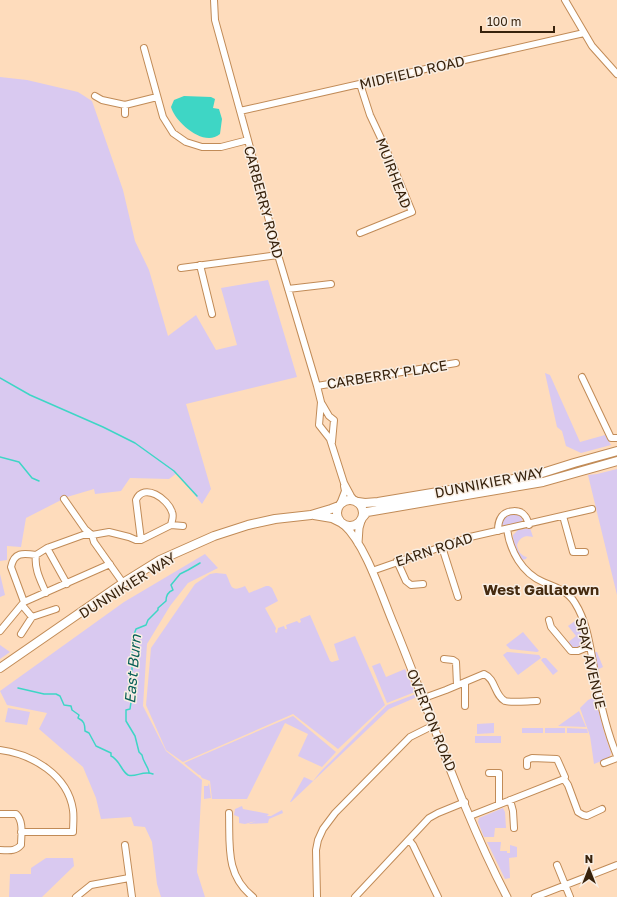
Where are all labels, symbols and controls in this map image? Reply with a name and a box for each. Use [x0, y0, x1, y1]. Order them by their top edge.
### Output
scale bar [481, 8, 554, 34]
text: 100 m [487, 14, 521, 29]
street label: MIDFIELD ROAD [358, 52, 466, 92]
street label: MUIRHEAD [373, 135, 415, 211]
street label: CARBERRY ROAD [241, 144, 287, 260]
street label: CARBERRY PLACE [325, 356, 449, 392]
street label: DUNNIKIER WAY [433, 463, 545, 501]
street label: EARN ROAD [393, 528, 475, 570]
street label: DUNNIKIER WAY [75, 548, 179, 622]
district label: West Gallatown [483, 580, 599, 598]
street label: SPAY AVENUE [572, 616, 610, 710]
water label: East Burn [120, 633, 144, 704]
street label: OVERTON ROAD [404, 666, 460, 774]
north arrow [569, 849, 609, 889]
text: N [585, 852, 593, 865]

